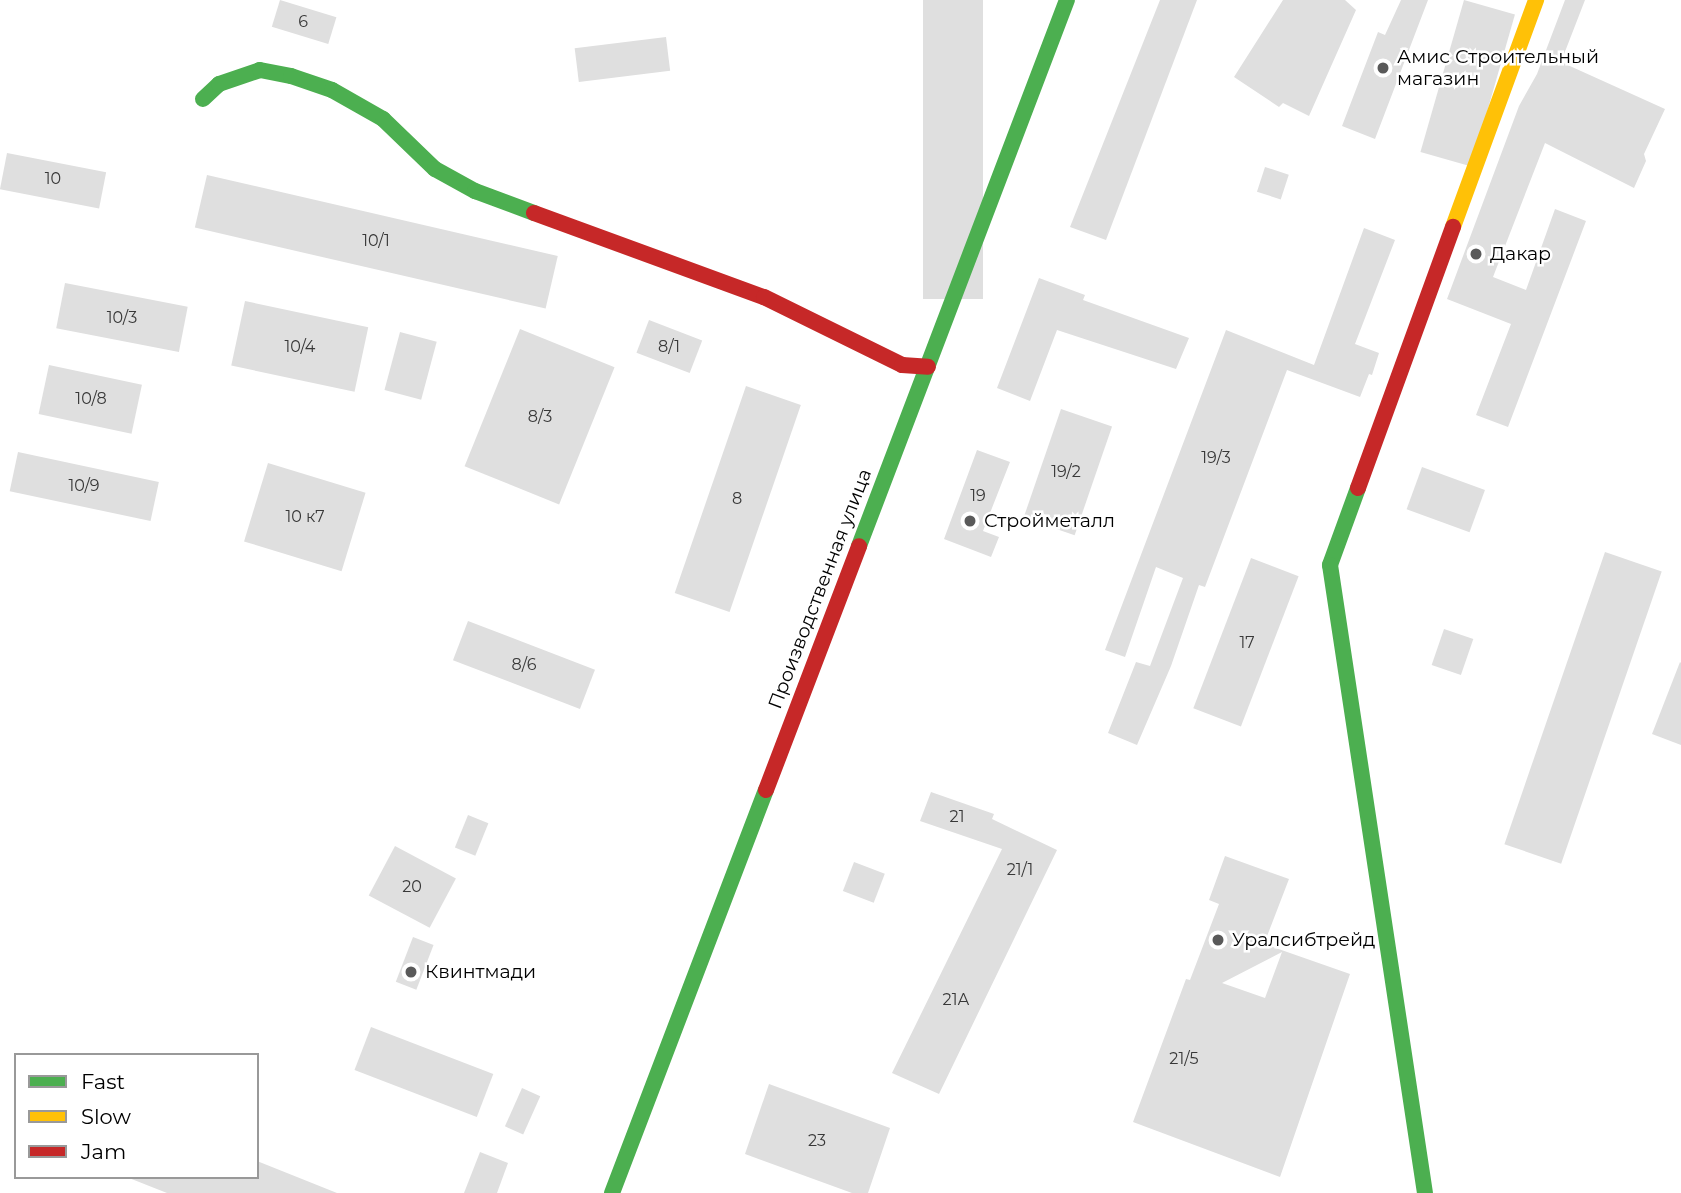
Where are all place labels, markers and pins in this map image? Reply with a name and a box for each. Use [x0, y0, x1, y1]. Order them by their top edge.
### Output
place label: Амис Строительный магазин [1397, 46, 1599, 90]
marker: Амис Строительный магазин [1375, 60, 1391, 76]
place label: Дакар [1490, 243, 1551, 265]
marker: Дакар [1468, 246, 1484, 262]
place label: Стройметалл [984, 510, 1115, 532]
marker: Стройметалл [962, 513, 978, 529]
place label: Уралсибтрейд [1232, 929, 1375, 951]
marker: Уралсибтрейд [1210, 932, 1226, 948]
place label: Квинтмади [425, 961, 536, 983]
marker: Квинтмади [403, 964, 419, 980]

